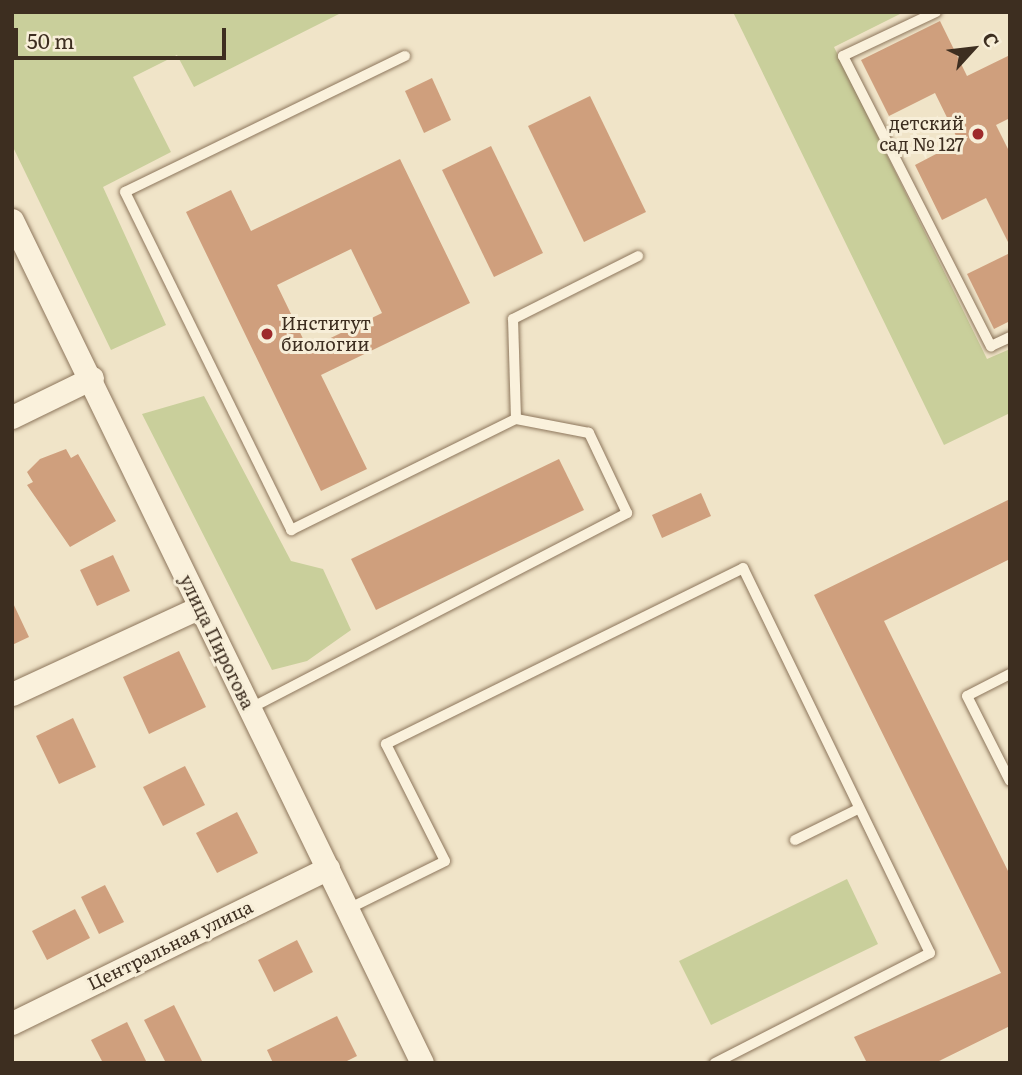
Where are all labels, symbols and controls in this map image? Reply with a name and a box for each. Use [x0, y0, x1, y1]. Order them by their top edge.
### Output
scale bar [18, 14, 229, 58]
north arrow [938, 14, 1008, 84]
text: 50 m [27, 24, 74, 55]
text: С [976, 27, 1007, 52]
place label: детский сад № 127 [879, 113, 964, 156]
marker: детский сад № 127 [970, 126, 986, 142]
place label: Институт биологии [281, 313, 371, 356]
marker: Институт биологии [259, 326, 275, 342]
street label: улица Пирогова [175, 571, 259, 713]
street label: Центральная улица [84, 896, 256, 994]

